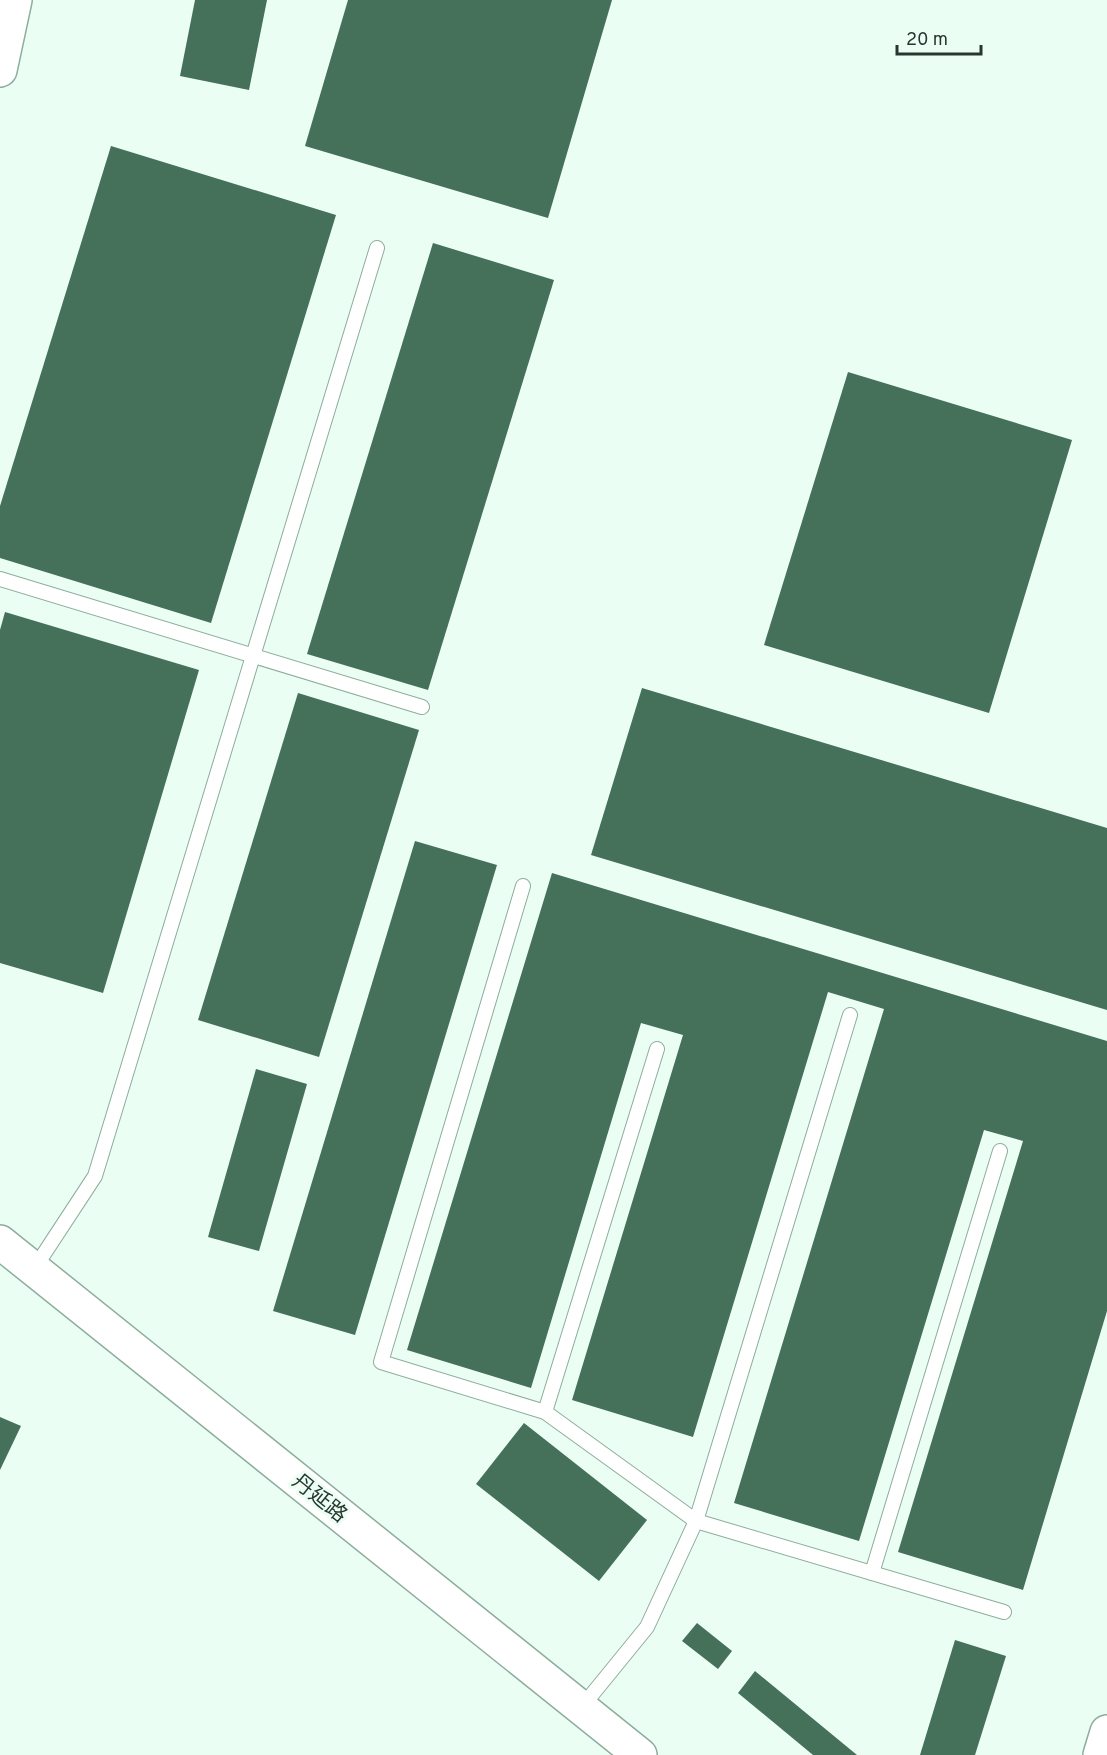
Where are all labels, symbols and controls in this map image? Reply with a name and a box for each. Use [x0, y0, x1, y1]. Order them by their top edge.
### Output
scale bar [897, 18, 981, 56]
text: 20 m [906, 29, 948, 52]
street label: 丹延路 [286, 1469, 352, 1529]

